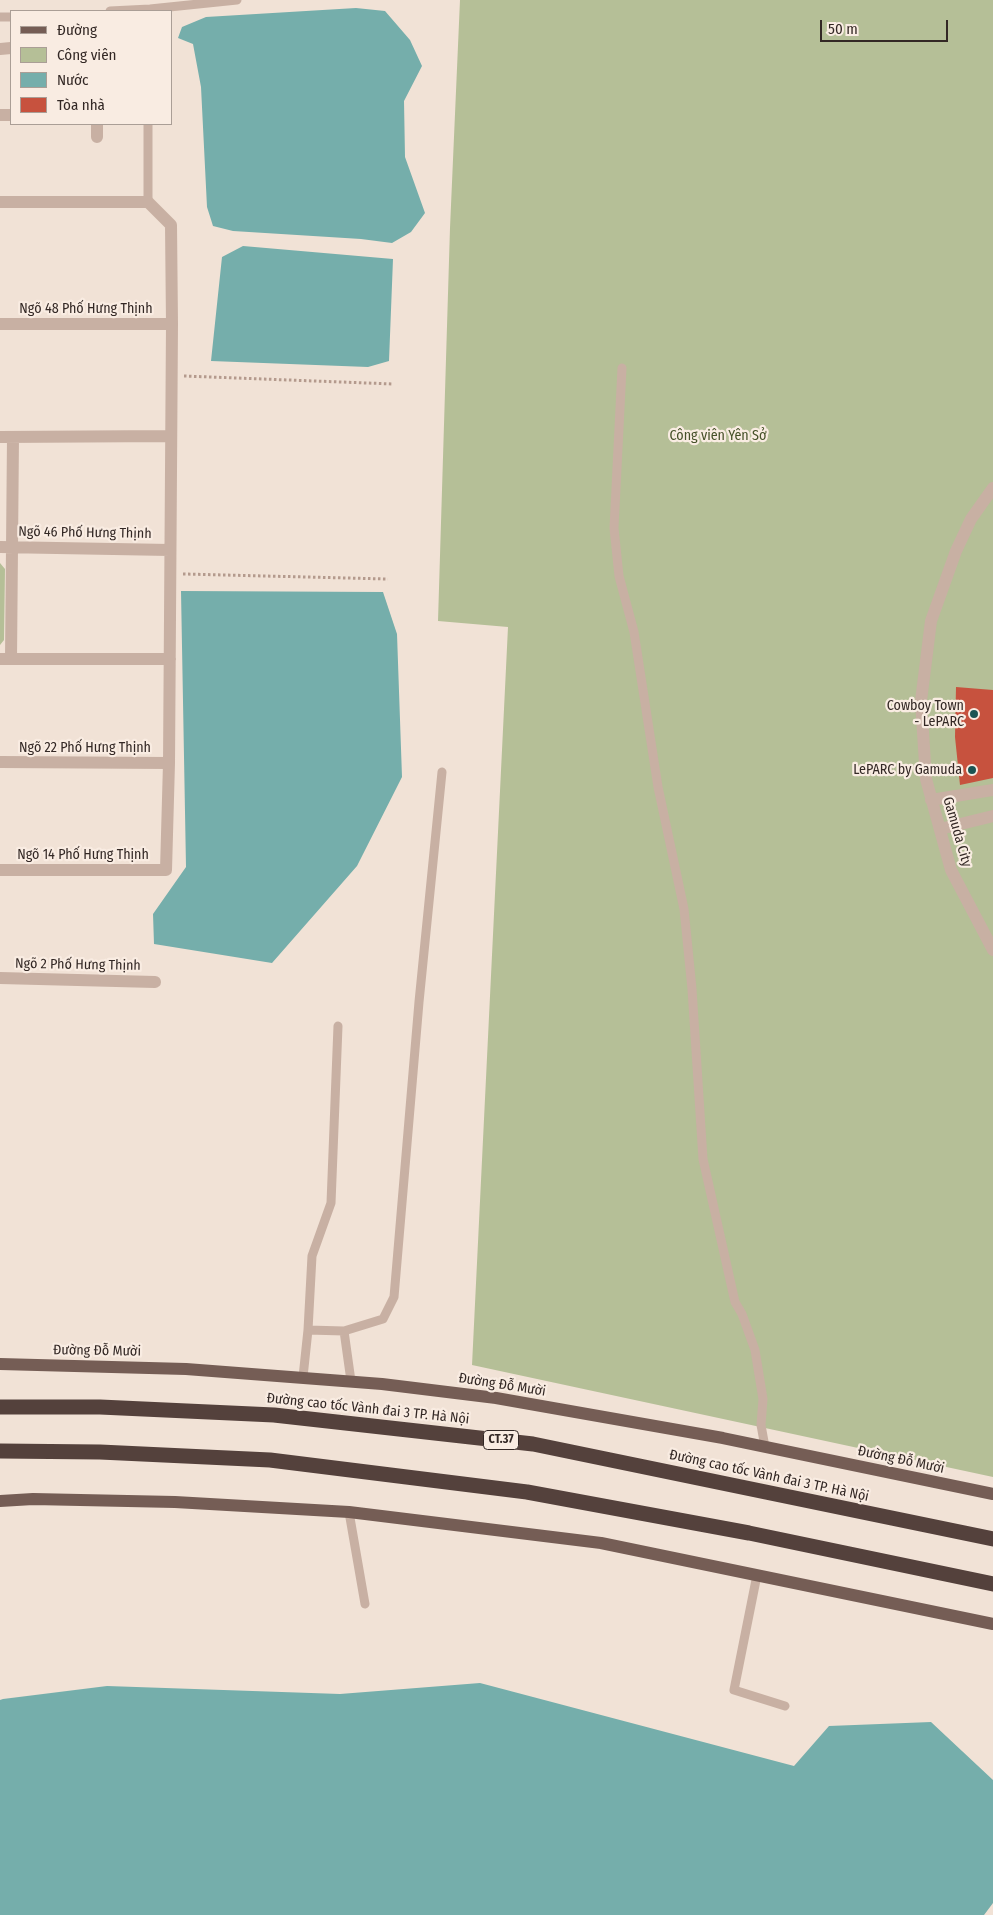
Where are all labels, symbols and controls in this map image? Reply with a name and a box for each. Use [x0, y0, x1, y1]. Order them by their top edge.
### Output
legend [10, 10, 172, 125]
scale bar [823, 10, 950, 42]
text: 50 m [828, 20, 858, 38]
text: Đường [57, 21, 97, 39]
text: Công viên [57, 46, 116, 64]
text: Nước [57, 71, 88, 89]
text: Tòa nhà [57, 96, 105, 114]
street label: Ngõ 48 Phố Hưng Thịnh [19, 301, 153, 317]
park label: Công viên Yên Sở [669, 428, 767, 444]
street label: Ngõ 46 Phố Hưng Thịnh [18, 523, 152, 543]
place label: Cowboy Town - LePARC [887, 698, 964, 730]
marker: Cowboy Town - LePARC [968, 708, 980, 720]
street label: Ngõ 22 Phố Hưng Thịnh [19, 740, 151, 756]
place label: LePARC by Gamuda [853, 762, 962, 778]
marker: LePARC by Gamuda [966, 764, 978, 776]
street label: Gamuda City [939, 795, 975, 869]
street label: Ngõ 14 Phố Hưng Thịnh [17, 847, 149, 863]
street label: Ngõ 2 Phố Hưng Thịnh [15, 956, 141, 974]
street label: Đường Đỗ Mười [53, 1342, 141, 1360]
street label: Đường Đỗ Mười [457, 1370, 547, 1400]
street label: Đường cao tốc Vành đai 3 TP. Hà Nội [266, 1390, 470, 1428]
road number: CT.37 [484, 1430, 518, 1450]
street label: Đường Đỗ Mười [856, 1443, 946, 1477]
street label: Đường cao tốc Vành đai 3 TP. Hà Nội [668, 1447, 870, 1505]

